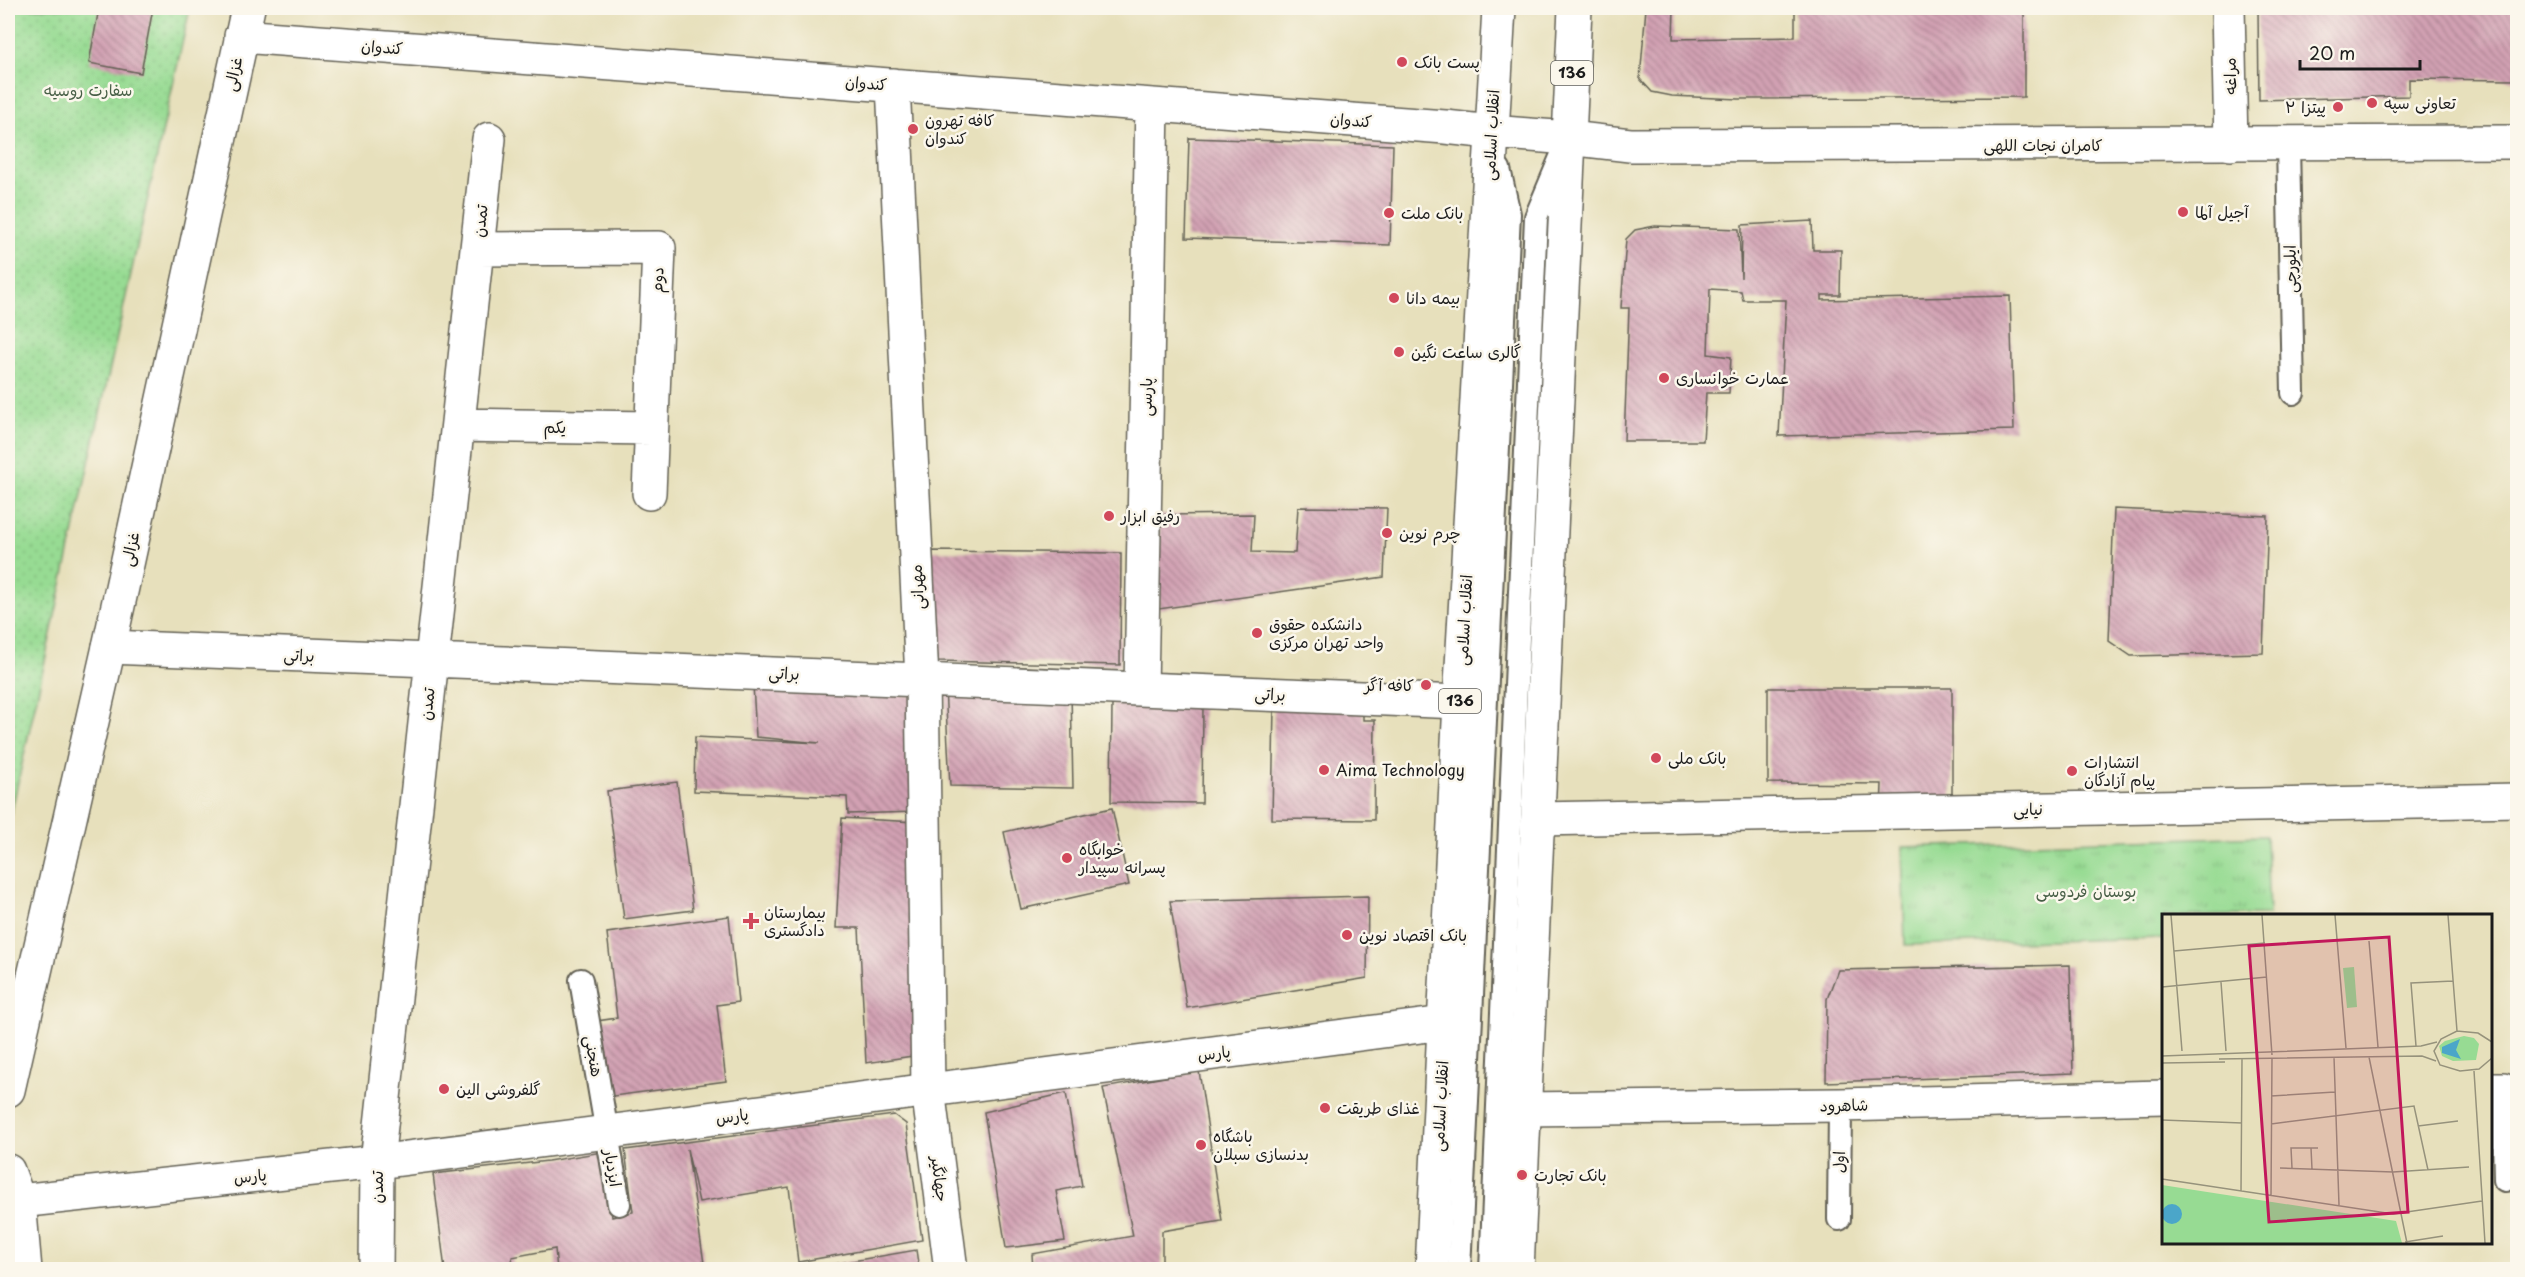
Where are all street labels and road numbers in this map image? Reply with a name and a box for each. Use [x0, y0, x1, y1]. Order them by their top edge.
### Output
street label: کندوان [360, 33, 404, 59]
street label: غزالی [217, 54, 247, 93]
street label: مراغه [2217, 57, 2241, 95]
road number: 136 [1551, 61, 1593, 85]
street label: کندوان [844, 69, 888, 95]
street label: انقلاب اسلامی [1476, 89, 1504, 181]
street label: کندوان [1329, 106, 1373, 132]
street label: کامران نجات اللهی [1983, 132, 2103, 156]
street label: تمدن [465, 203, 493, 239]
street label: ایلورچی [2277, 245, 2301, 293]
street label: دوم [644, 267, 670, 293]
street label: پارسی [1133, 377, 1157, 416]
street label: یکم [543, 414, 567, 440]
street label: غزالی [114, 529, 144, 568]
street label: مهرانی [903, 564, 929, 610]
street label: انقلاب اسلامی [1449, 574, 1477, 666]
street label: براتی [283, 641, 315, 667]
street label: براتی [768, 659, 800, 685]
street label: براتی [1254, 680, 1286, 706]
street label: تمدن [412, 686, 440, 722]
road number: 136 [1439, 689, 1481, 713]
street label: نیایی [2013, 796, 2043, 820]
street label: هنجنی [580, 1033, 610, 1078]
street label: پارس [1196, 1038, 1232, 1066]
street label: انقلاب اسلامی [1425, 1060, 1453, 1152]
street label: شاهرود [1819, 1092, 1868, 1116]
street label: پارس [714, 1101, 750, 1129]
street label: ایزدیار [599, 1145, 629, 1189]
street label: اول [1826, 1151, 1850, 1173]
street label: جهانگیر [926, 1153, 956, 1203]
street label: پارس [232, 1161, 268, 1189]
street label: تمدن [364, 1170, 388, 1203]

